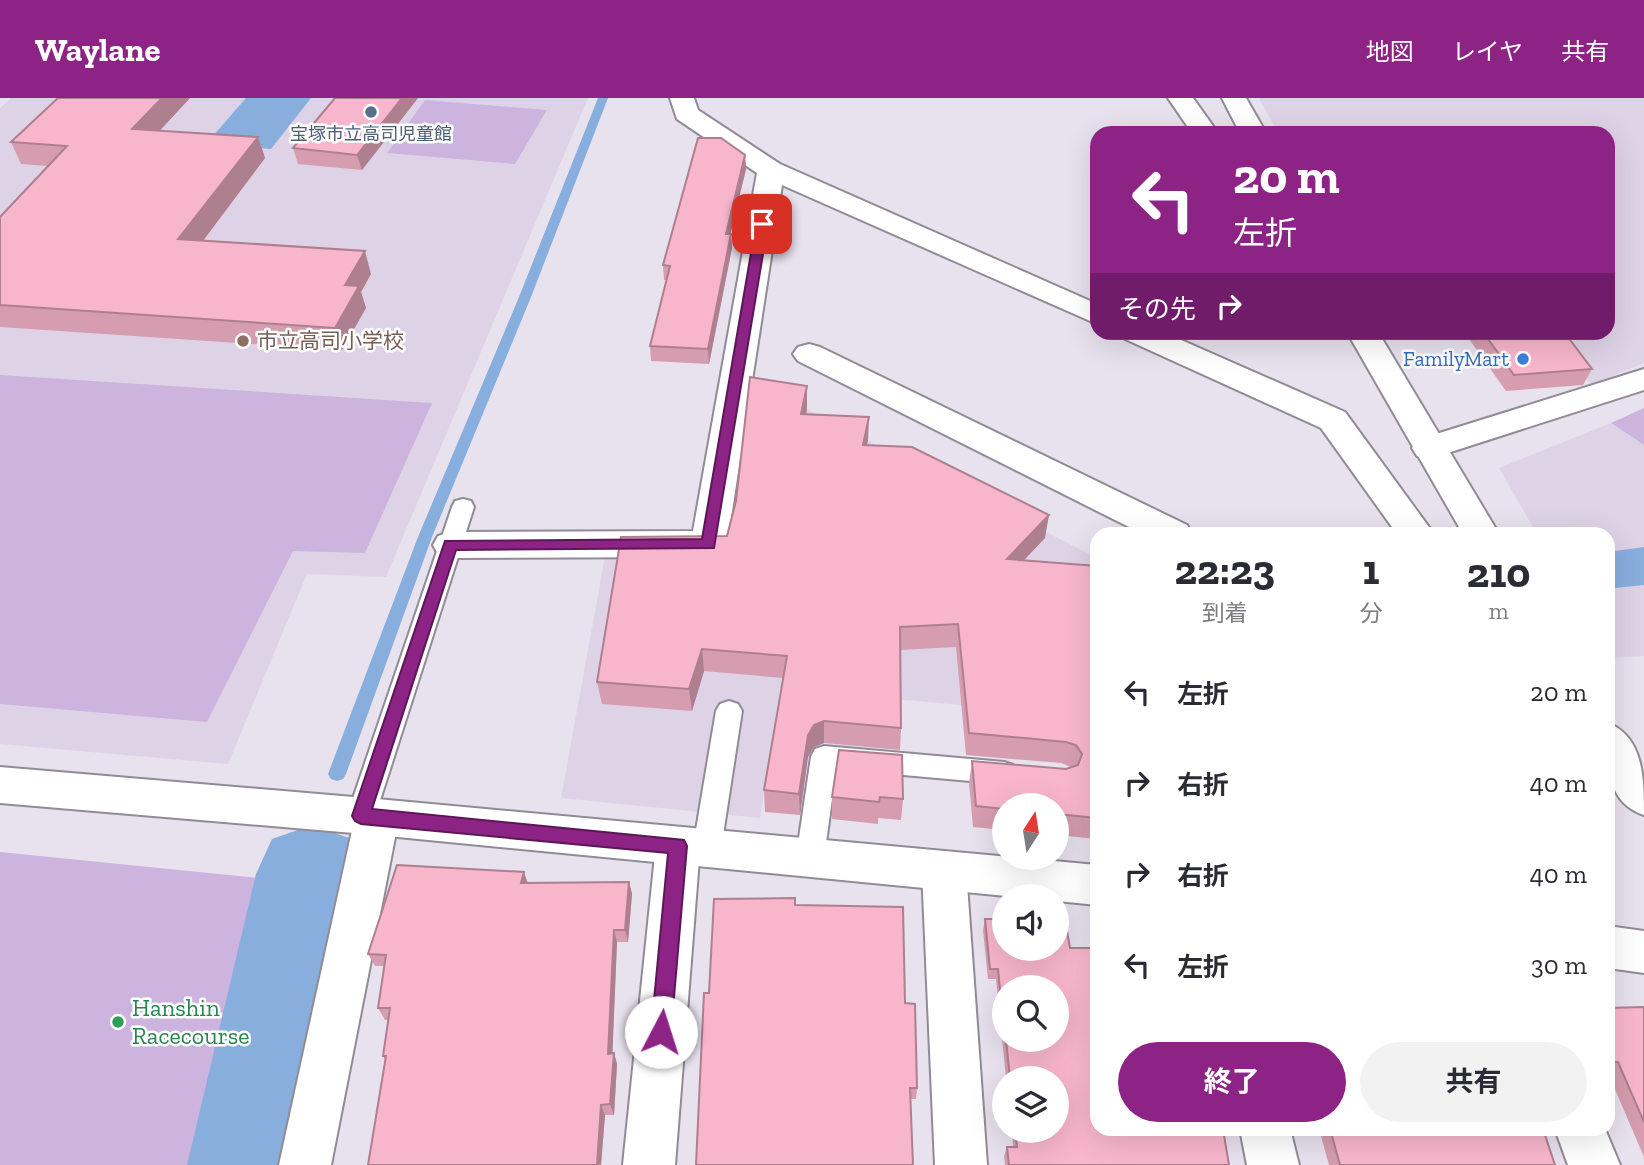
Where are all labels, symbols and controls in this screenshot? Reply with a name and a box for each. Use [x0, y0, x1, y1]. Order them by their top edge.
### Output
text: Waylane [35, 30, 161, 69]
text: 地図 [1366, 37, 1414, 66]
text: レイヤ [1452, 37, 1523, 66]
text: 共有 [1561, 37, 1609, 66]
marker: 宝塚市立高司児童館 [363, 104, 379, 120]
place label: 宝塚市立高司児童館 [290, 123, 452, 145]
text: 20 m [1233, 147, 1340, 206]
icon: left [1118, 154, 1209, 245]
pin [732, 194, 792, 254]
icon: arrive [743, 205, 781, 243]
text: 左折 [1233, 214, 1297, 252]
icon: right [1210, 287, 1248, 325]
text: その先 [1118, 293, 1196, 325]
place label: 市立高司小学校 [257, 328, 404, 353]
marker: 市立高司小学校 [235, 333, 251, 349]
place label: FamilyMart [1403, 346, 1509, 371]
marker: FamilyMart [1515, 351, 1531, 367]
text: 22:23 [1174, 544, 1275, 595]
text: 1 [1362, 544, 1379, 595]
text: 210 [1467, 547, 1531, 598]
text: m [1489, 597, 1509, 625]
text: 到着 [1202, 599, 1248, 627]
text: 分 [1359, 599, 1382, 627]
icon: left [1118, 673, 1156, 711]
text: 20 m [1530, 676, 1587, 708]
text: 左折 [1177, 678, 1229, 710]
icon: right [1118, 764, 1156, 802]
text: 40 m [1530, 767, 1587, 799]
text: 右折 [1177, 769, 1229, 801]
north arrow [992, 793, 1069, 870]
map controls [992, 793, 1069, 1143]
icon: right [1118, 855, 1156, 893]
text: 40 m [1530, 858, 1587, 890]
text: 右折 [1177, 860, 1229, 892]
button: sound [992, 884, 1069, 961]
icon: left [1118, 946, 1156, 984]
text: 30 m [1531, 949, 1587, 981]
text: 左折 [1177, 951, 1229, 983]
button: search [992, 975, 1069, 1052]
place label: Hanshin Racecourse [132, 993, 250, 1050]
position arrow [624, 995, 698, 1069]
marker: Hanshin Racecourse [110, 1014, 126, 1030]
button: 終了 [1118, 1042, 1346, 1122]
button: 共有 [1360, 1042, 1587, 1122]
button: layers [992, 1066, 1069, 1143]

